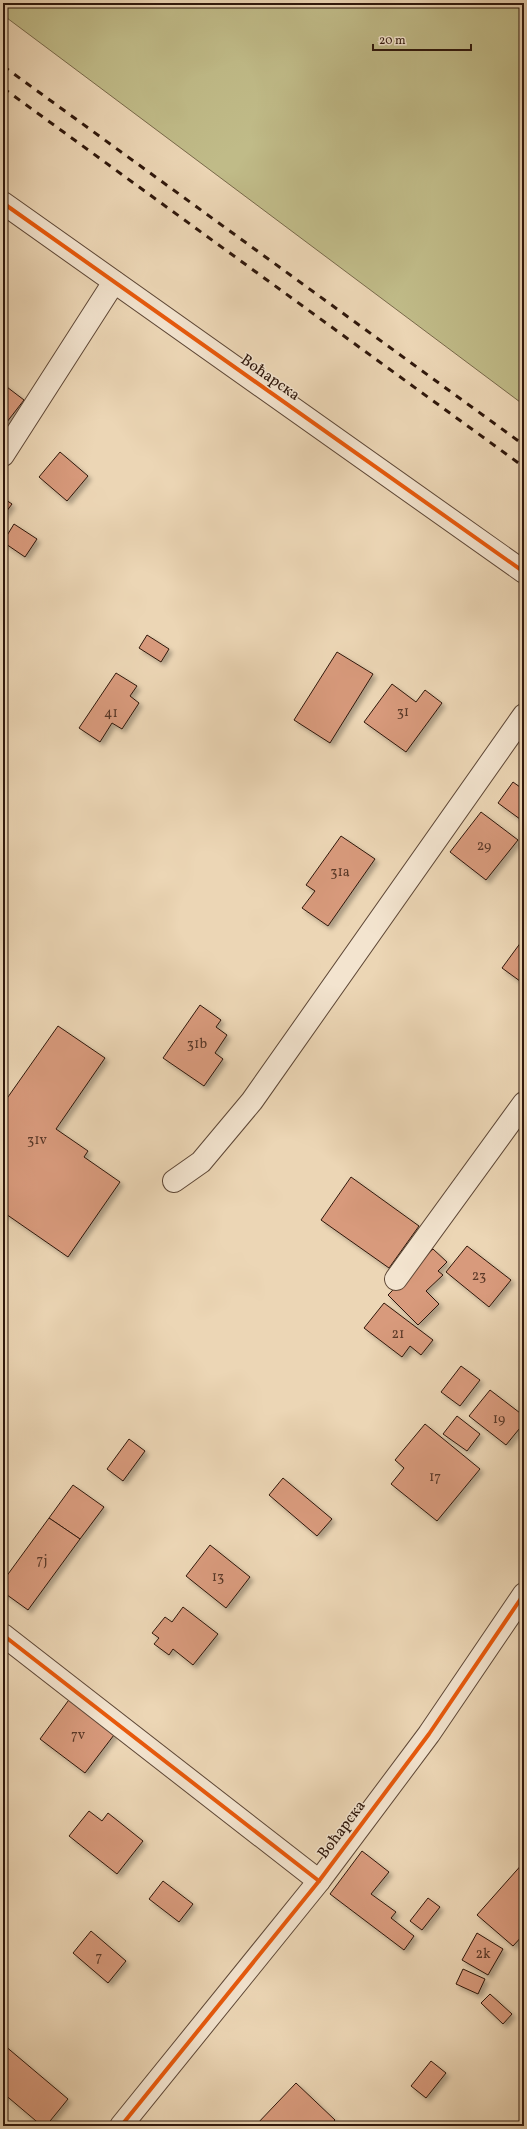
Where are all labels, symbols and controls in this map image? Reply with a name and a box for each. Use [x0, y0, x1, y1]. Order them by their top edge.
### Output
scale bar [373, 26, 471, 52]
text: 20 m [379, 33, 406, 49]
street label: Воћарска [236, 349, 304, 407]
house number: 31 [397, 703, 409, 722]
house number: 41 [104, 704, 118, 723]
house number: 29 [477, 837, 491, 856]
house number: 31a [330, 863, 350, 882]
house number: 31b [187, 1035, 207, 1054]
house number: 31v [27, 1131, 48, 1150]
house number: 23 [472, 1267, 486, 1286]
house number: 21 [392, 1325, 404, 1344]
house number: 19 [493, 1410, 505, 1429]
house number: 17 [429, 1468, 441, 1487]
house number: 7j [37, 1551, 47, 1570]
house number: 13 [212, 1568, 224, 1587]
house number: 7v [71, 1726, 86, 1745]
street label: Воћарска [313, 1796, 371, 1864]
house number: 2k [475, 1945, 491, 1964]
house number: 7 [96, 1948, 103, 1967]

